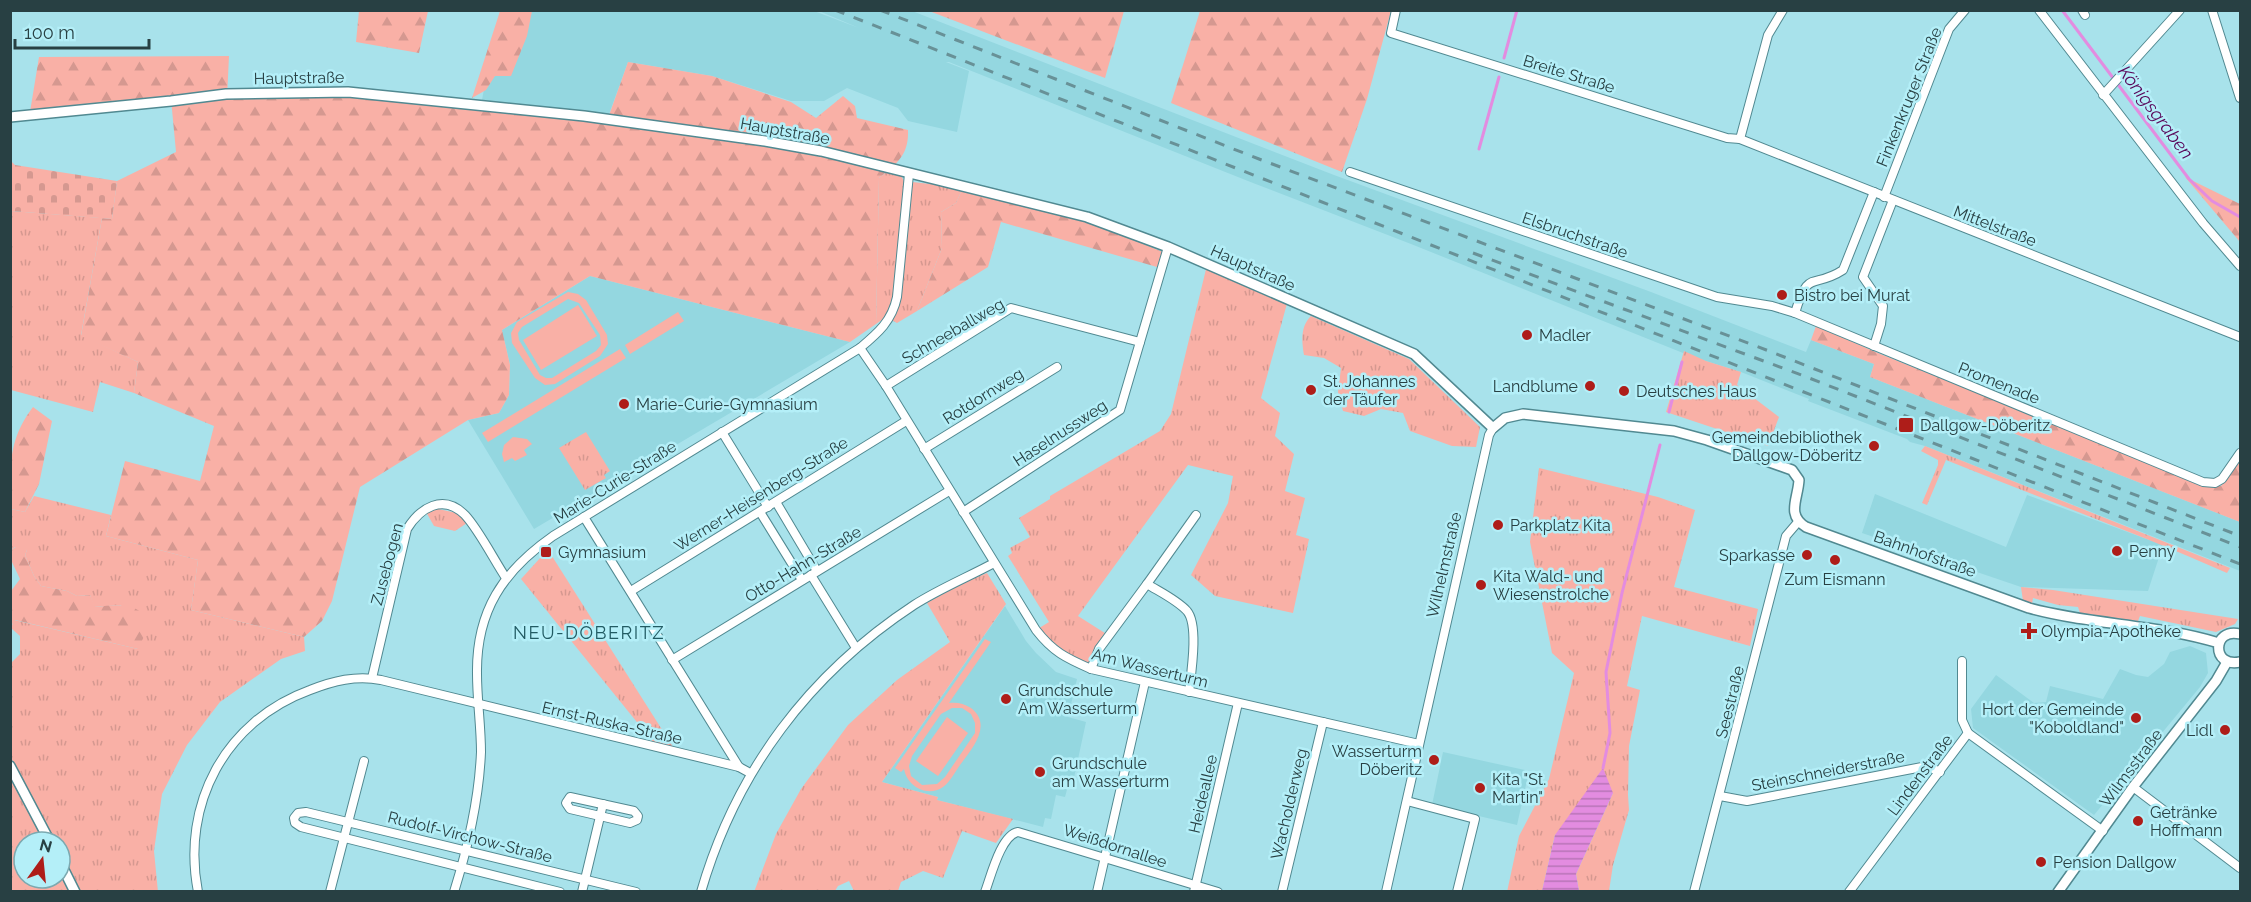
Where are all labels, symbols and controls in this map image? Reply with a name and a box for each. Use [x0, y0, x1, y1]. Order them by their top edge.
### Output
scale bar [15, 12, 148, 50]
text: 100 m [24, 22, 75, 43]
street label: Finkenkruger Straße [1872, 25, 1946, 169]
street label: Breite Straße [1521, 51, 1617, 97]
water label: Königsgraben [2114, 61, 2198, 163]
street label: Hauptstraße [254, 68, 344, 88]
street label: Hauptstraße [739, 114, 831, 148]
street label: Mittelstraße [1951, 201, 2039, 251]
street label: Elsbruchstraße [1520, 208, 1630, 262]
street label: Hauptstraße [1208, 241, 1298, 295]
place label: Bistro bei Murat [1794, 286, 1911, 305]
marker: Bistro bei Murat [1775, 288, 1789, 302]
street label: Schneeballweg [898, 294, 1008, 368]
place label: Madler [1539, 326, 1591, 345]
marker: Madler [1520, 328, 1534, 342]
street label: Promenade [1955, 358, 2043, 408]
street label: Rotdornweg [939, 364, 1027, 428]
place label: St. Johannes der Täufer [1323, 372, 1416, 409]
place label: Landblume [1493, 377, 1578, 396]
marker: Landblume [1583, 379, 1597, 393]
place label: Deutsches Haus [1636, 382, 1757, 401]
marker: St. Johannes der Täufer [1304, 383, 1318, 397]
marker: Deutsches Haus [1617, 384, 1631, 398]
place label: Marie-Curie-Gymnasium [636, 395, 818, 414]
street label: Haselnussweg [1010, 396, 1110, 470]
marker: Marie-Curie-Gymnasium [617, 397, 631, 411]
marker: Dallgow-Döberitz [1897, 416, 1915, 434]
place label: Dallgow-Döberitz [1920, 416, 2050, 435]
place label: Gemeindebibliothek Dallgow-Döberitz [1712, 428, 1863, 465]
street label: Werner-Heisenberg-Straße [671, 433, 851, 555]
street label: Marie-Curie-Straße [550, 437, 680, 527]
marker: Gemeindebibliothek Dallgow-Döberitz [1867, 439, 1881, 453]
street label: Wilhelmstraße [1423, 510, 1465, 620]
place label: Parkplatz Kita [1510, 516, 1611, 535]
marker: Parkplatz Kita [1491, 518, 1505, 532]
street label: Zusebogen [367, 521, 407, 607]
street label: Otto-Hahn-Straße [741, 522, 865, 606]
street label: Bahnhofstraße [1871, 527, 1979, 581]
place label: Penny [2129, 542, 2176, 561]
place label: Gymnasium [558, 543, 646, 562]
marker: Penny [2110, 544, 2124, 558]
marker: Gymnasium [539, 545, 553, 559]
place label: Sparkasse [1719, 546, 1795, 565]
marker: Sparkasse [1800, 548, 1814, 562]
marker: Zum Eismann [1828, 553, 1842, 567]
place label: Kita Wald- und Wiesenstrolche [1493, 567, 1609, 604]
place label: Zum Eismann [1784, 570, 1886, 589]
marker: Kita Wald- und Wiesenstrolche [1474, 578, 1488, 592]
district label: NEU-DÖBERITZ [513, 622, 665, 643]
place label: Olympia-Apotheke [2041, 622, 2181, 641]
marker: Olympia-Apotheke [2022, 624, 2036, 638]
street label: Am Wasserturm [1090, 644, 1210, 692]
street label: Seestraße [1712, 664, 1748, 740]
place label: Grundschule Am Wasserturm [1018, 681, 1137, 718]
marker: Grundschule Am Wasserturm [999, 692, 1013, 706]
street label: Ernst-Ruska-Straße [540, 698, 684, 748]
place label: Hort der Gemeinde "Koboldland" [1982, 700, 2124, 737]
marker: Hort der Gemeinde "Koboldland" [2129, 711, 2143, 725]
place label: Lidl [2186, 721, 2214, 740]
marker: Lidl [2218, 723, 2232, 737]
street label: Wilmsstraße [2096, 725, 2166, 811]
street label: Lindenstraße [1883, 731, 1957, 819]
place label: Wasserturm Döberitz [1332, 742, 1422, 779]
street label: Wacholderweg [1267, 747, 1311, 861]
street label: Steinschneiderstraße [1750, 747, 1906, 795]
street label: Heideallee [1185, 753, 1221, 835]
marker: Wasserturm Döberitz [1427, 753, 1441, 767]
place label: Grundschule am Wasserturm [1052, 754, 1169, 791]
marker: Grundschule am Wasserturm [1033, 765, 1047, 779]
place label: Kita "St. Martin" [1492, 770, 1546, 807]
marker: Kita "St. Martin" [1473, 781, 1487, 795]
place label: Getränke Hoffmann [2150, 803, 2222, 840]
street label: Rudolf-Virchow-Straße [386, 807, 554, 867]
marker: Getränke Hoffmann [2131, 814, 2145, 828]
street label: Weißdornallee [1061, 820, 1169, 872]
north arrow [12, 830, 72, 890]
text: N [37, 835, 54, 857]
place label: Pension Dallgow [2053, 853, 2177, 872]
marker: Pension Dallgow [2034, 855, 2048, 869]

